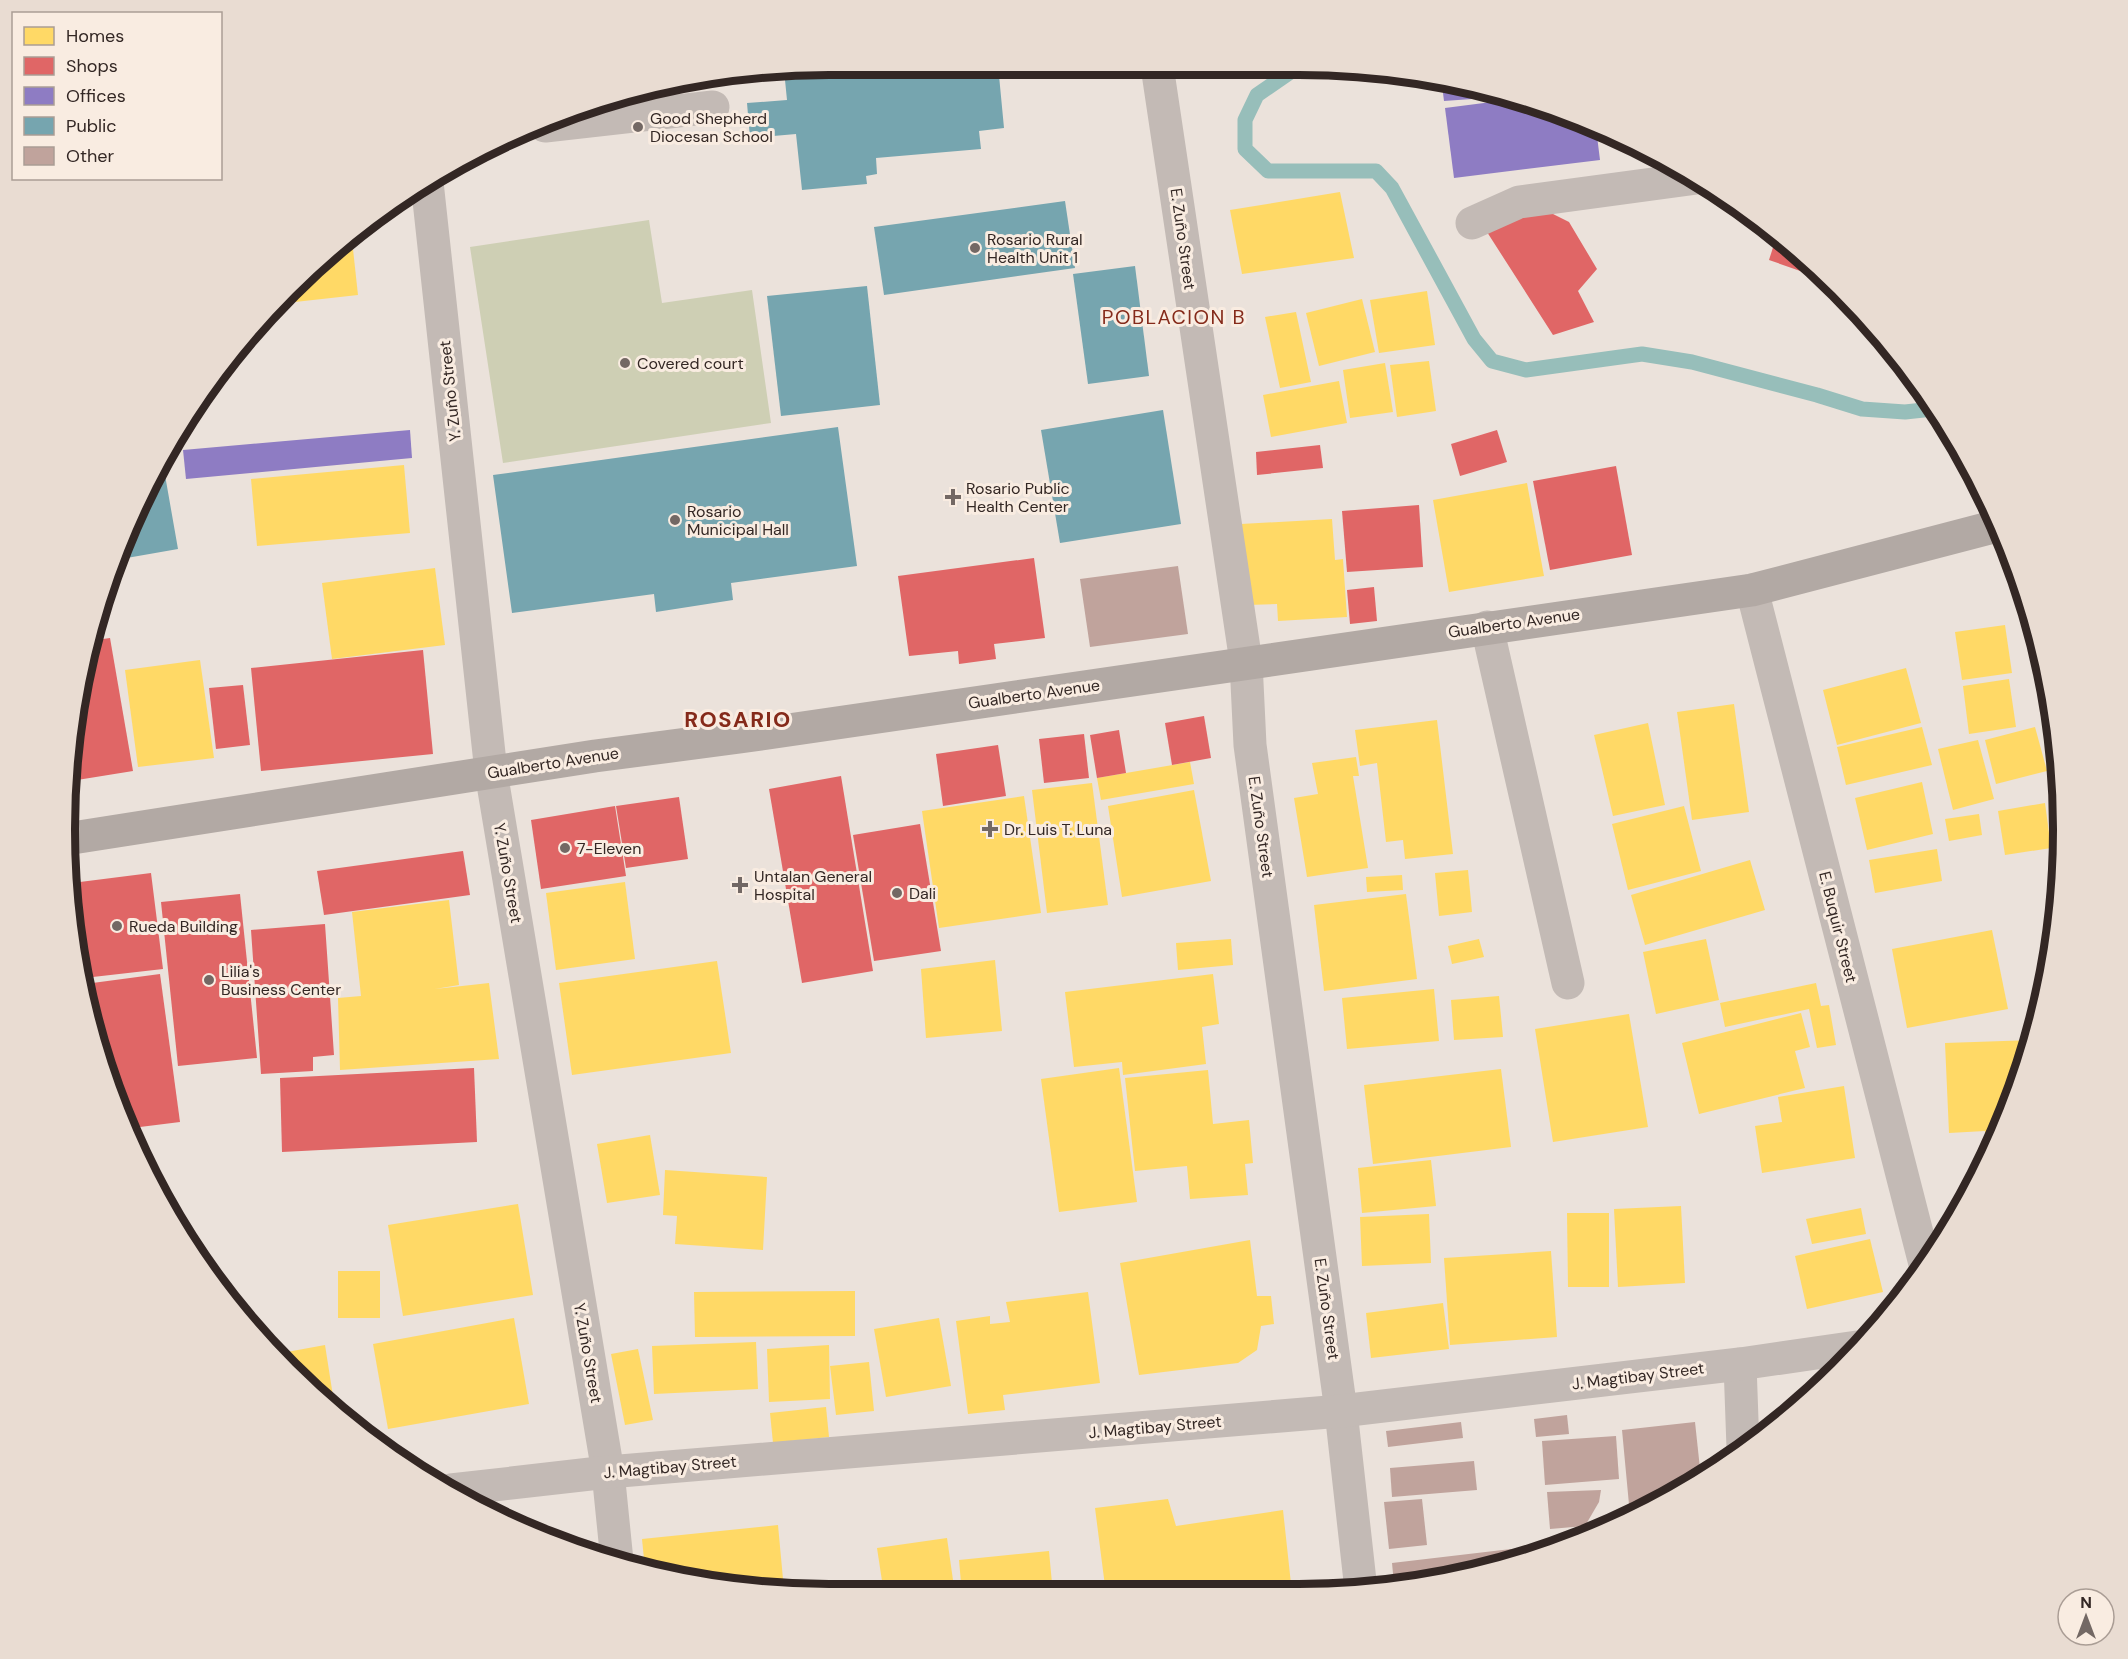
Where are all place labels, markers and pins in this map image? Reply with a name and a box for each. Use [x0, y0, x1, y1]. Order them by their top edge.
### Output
place label: Good Shepherd Diocesan School [650, 108, 773, 147]
marker: Good Shepherd Diocesan School [631, 120, 645, 134]
place label: Rosario Rural Health Unit 1 [987, 229, 1083, 268]
marker: Rosario Rural Health Unit 1 [968, 241, 982, 255]
place label: Covered court [637, 353, 744, 374]
marker: Covered court [618, 356, 632, 370]
place label: Rosario Public Health Center [966, 478, 1070, 517]
marker: Rosario Public Health Center [944, 488, 962, 506]
place label: Rosario Municipal Hall [687, 501, 789, 540]
marker: Rosario Municipal Hall [668, 513, 682, 527]
place label: Dr. Luis T. Luna [1004, 819, 1112, 840]
marker: Dr. Luis T. Luna [981, 820, 999, 838]
place label: 7-Eleven [577, 838, 641, 859]
marker: 7-Eleven [558, 841, 572, 855]
place label: Untalan General Hospital [754, 866, 872, 905]
marker: Untalan General Hospital [731, 876, 749, 894]
place label: Dali [909, 883, 936, 904]
marker: Dali [890, 886, 904, 900]
place label: Rueda Building [129, 916, 238, 937]
marker: Rueda Building [110, 919, 124, 933]
place label: Lilia's Business Center [221, 961, 341, 1000]
marker: Lilia's Business Center [202, 973, 216, 987]

